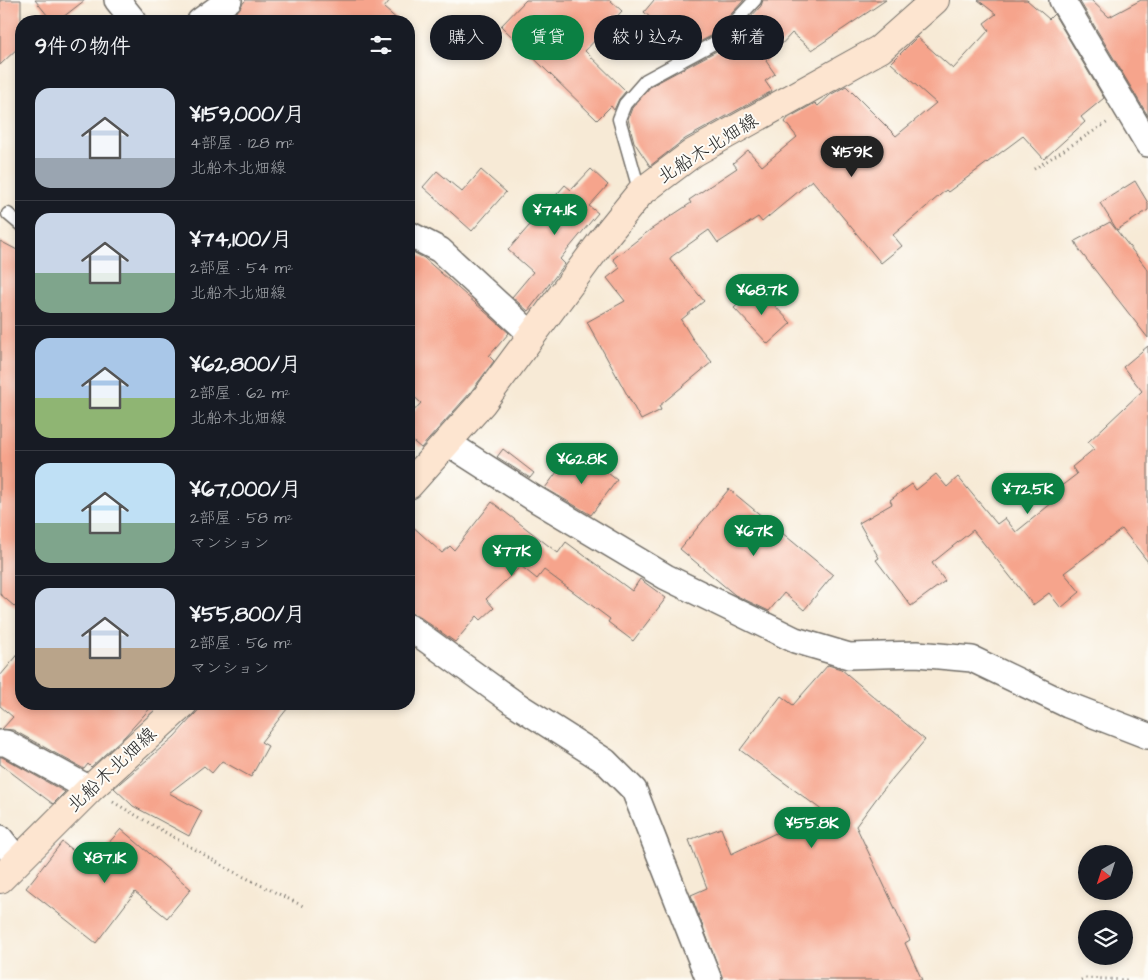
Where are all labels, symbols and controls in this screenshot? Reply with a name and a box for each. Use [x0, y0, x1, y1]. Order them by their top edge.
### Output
chip: 購入 [430, 15, 502, 60]
chip: 賃貸 [512, 15, 584, 60]
chip: 絞り込み [594, 15, 702, 60]
chip: 新着 [712, 15, 784, 60]
icon: filters [367, 31, 395, 59]
text: 9件の物件 [35, 32, 131, 61]
text: ¥159,000/月 [190, 100, 305, 129]
street label: 北船木北畑線 [653, 107, 763, 191]
icon: home [75, 108, 135, 168]
text: 4部屋 · 128 m² [190, 132, 294, 154]
pin: ¥159K [817, 136, 887, 178]
text: ¥159K [832, 141, 872, 163]
text: 北船木北畑線 [190, 157, 286, 179]
pin: ¥74.1K [514, 194, 596, 236]
text: ¥74.1K [533, 199, 577, 221]
text: ¥74,100/月 [190, 225, 292, 254]
icon: home [75, 233, 135, 293]
text: 2部屋 · 54 m² [190, 257, 293, 279]
pin: ¥68.7K [721, 274, 803, 316]
text: ¥68.7K [737, 279, 787, 301]
text: 北船木北畑線 [190, 282, 286, 304]
text: ¥62,800/月 [190, 350, 301, 379]
icon: home [75, 358, 135, 418]
text: 2部屋 · 62 m² [190, 382, 290, 404]
text: 北船木北畑線 [190, 407, 286, 429]
pin: ¥62.8K [541, 442, 623, 485]
text: ¥62.8K [557, 448, 607, 470]
pin: ¥72.5K [987, 472, 1069, 515]
text: ¥67,000/月 [190, 475, 301, 504]
text: ¥72.5K [1003, 478, 1053, 500]
icon: home [75, 483, 135, 543]
text: 2部屋 · 58 m² [190, 507, 293, 529]
pin: ¥67K [724, 514, 784, 557]
text: ¥67K [735, 520, 773, 542]
text: マンション [190, 532, 269, 554]
pin: ¥77K [482, 534, 542, 577]
text: ¥77K [493, 540, 531, 562]
text: ¥55,800/月 [190, 600, 305, 629]
icon: home [75, 608, 135, 668]
text: 2部屋 · 56 m² [190, 632, 292, 654]
text: マンション [190, 657, 269, 679]
street label: 北船木北畑線 [61, 721, 163, 819]
pin: ¥55.8K [771, 806, 853, 849]
text: ¥55.8K [785, 812, 839, 834]
pin: ¥87.1K [64, 842, 146, 884]
north arrow [1078, 845, 1132, 900]
map controls [1078, 845, 1133, 965]
text: ¥87.1K [84, 847, 126, 869]
button: layers [1078, 910, 1133, 965]

